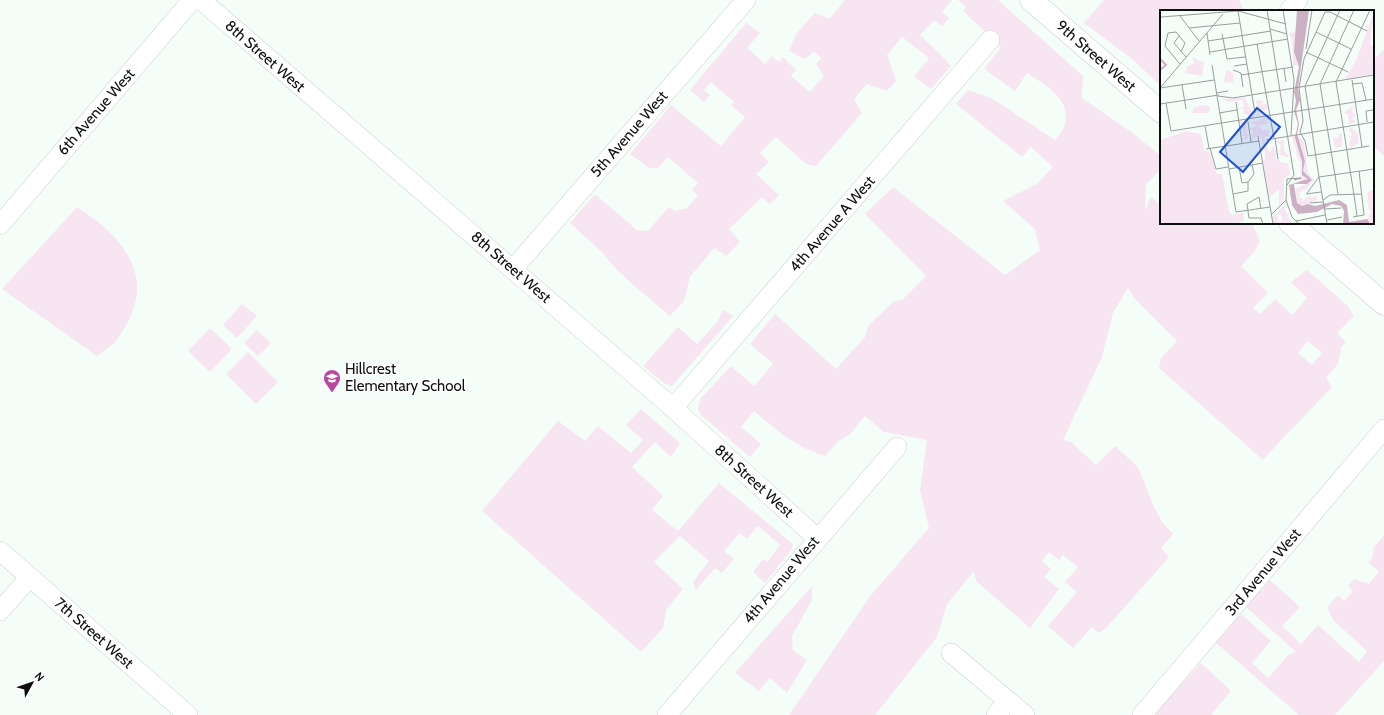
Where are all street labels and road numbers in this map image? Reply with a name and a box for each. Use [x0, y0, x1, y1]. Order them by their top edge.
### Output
street label: 8th Street West [221, 16, 309, 96]
street label: 9th Street West [1053, 17, 1139, 95]
street label: 6th Avenue West [54, 65, 138, 159]
street label: 5th Avenue West [587, 87, 671, 181]
street label: 4th Avenue A West [785, 172, 879, 276]
street label: 8th Street West [467, 227, 555, 307]
street label: 8th Street West [711, 441, 797, 521]
street label: 3rd Avenue West [1221, 525, 1305, 619]
street label: 4th Avenue West [739, 533, 823, 627]
street label: 7th Street West [51, 594, 137, 672]

